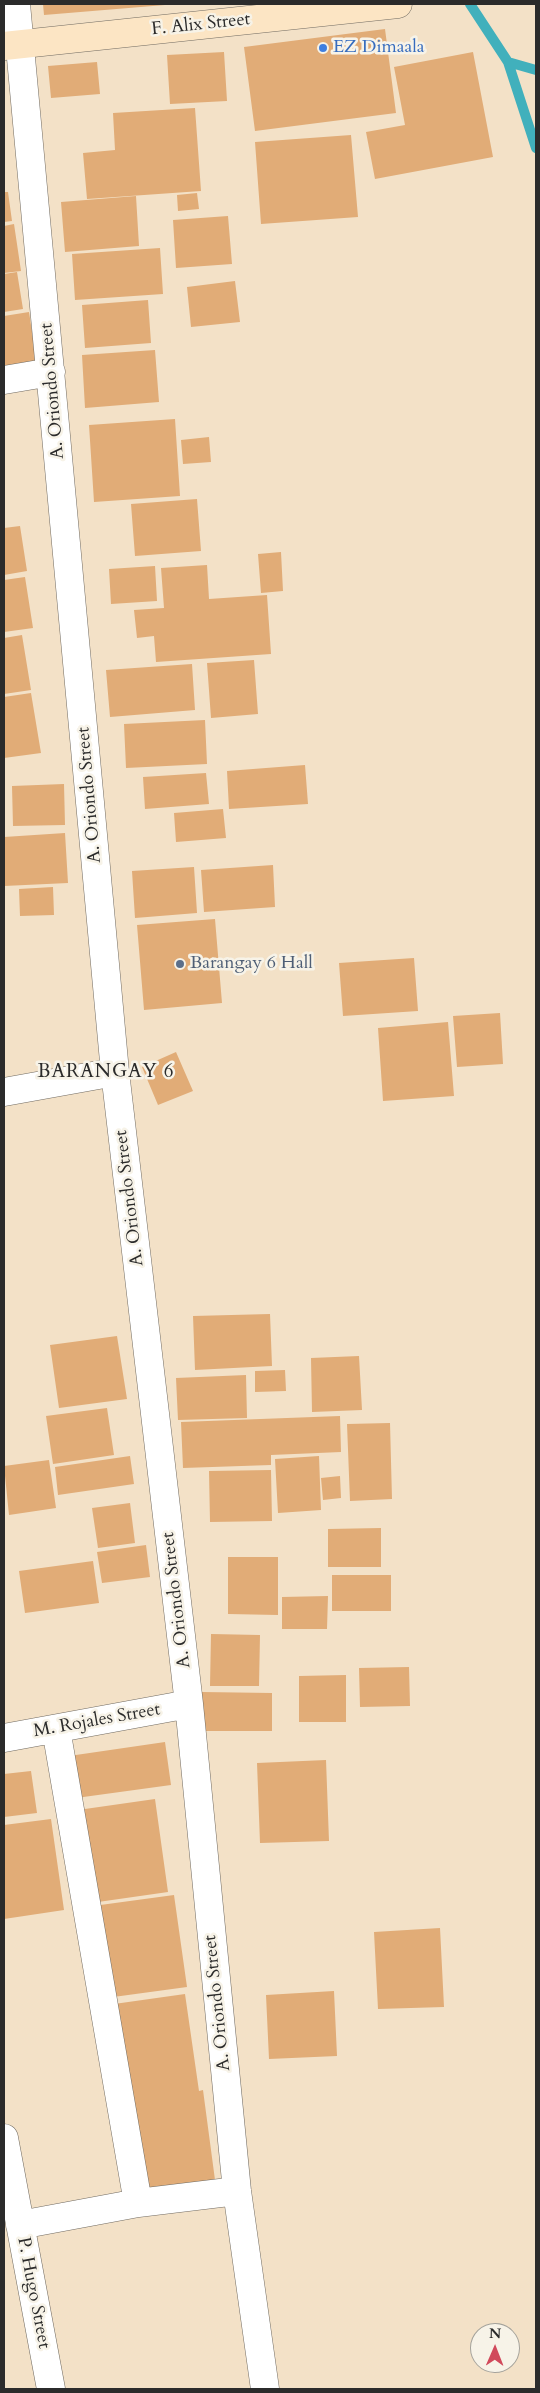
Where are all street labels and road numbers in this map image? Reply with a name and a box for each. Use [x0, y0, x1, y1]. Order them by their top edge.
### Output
street label: F. Alix Street [151, 9, 251, 41]
street label: A. Oriondo Street [36, 322, 70, 460]
street label: A. Oriondo Street [73, 726, 107, 864]
street label: A. Oriondo Street [111, 1129, 149, 1267]
street label: A. Oriondo Street [158, 1531, 196, 1669]
street label: M. Rojales Street [32, 1699, 162, 1743]
street label: A. Oriondo Street [200, 1934, 236, 2072]
street label: P. Hugo Street [12, 2236, 54, 2350]

